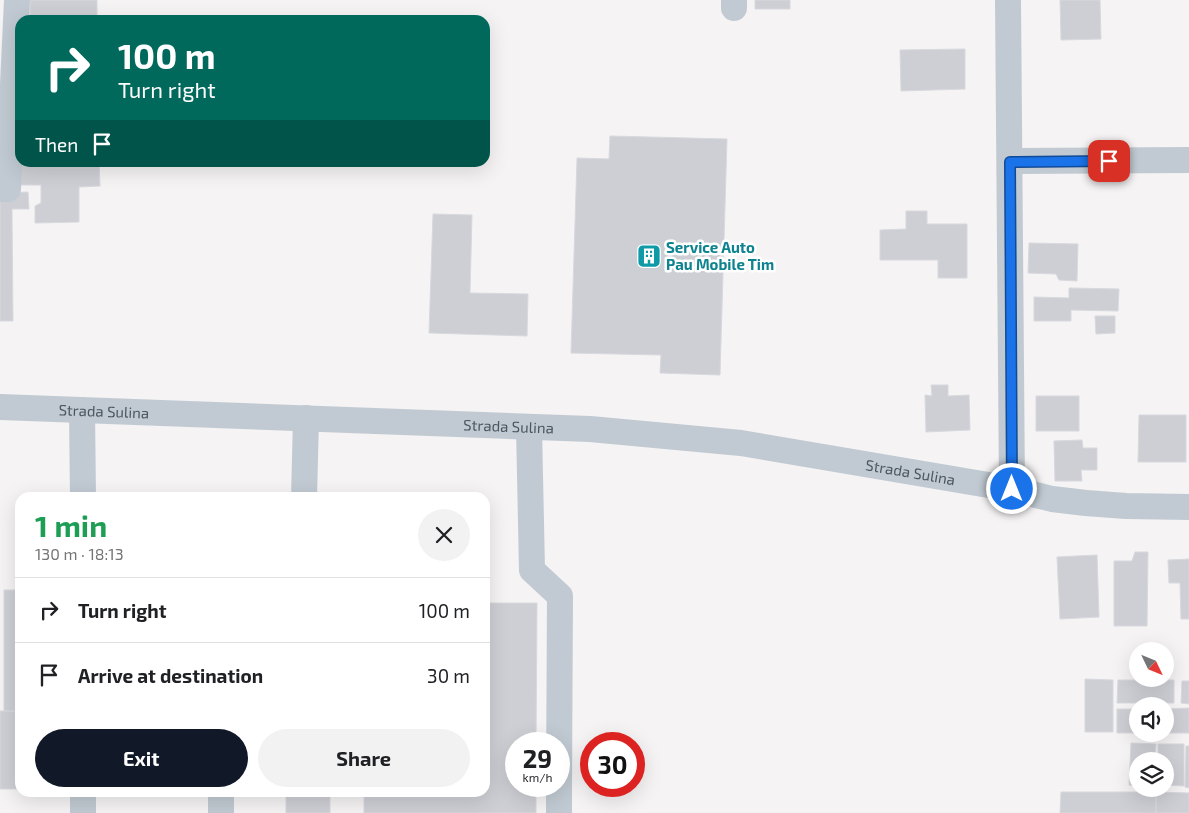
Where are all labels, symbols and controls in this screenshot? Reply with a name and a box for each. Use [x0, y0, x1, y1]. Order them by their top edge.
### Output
text: 100 m [118, 34, 216, 76]
icon: right [35, 35, 100, 100]
text: Turn right [118, 76, 216, 102]
icon: arrive [88, 130, 116, 158]
text: Then [35, 133, 78, 156]
pin [1088, 140, 1130, 182]
icon: arrive [1095, 147, 1123, 175]
place label: Service Auto Pau Mobile Tim [666, 238, 774, 273]
building icon: Service Auto Pau Mobile Tim [636, 243, 662, 269]
street label: Strada Sulina [58, 400, 150, 422]
street label: Strada Sulina [463, 415, 554, 437]
street label: Strada Sulina [864, 455, 957, 488]
position arrow [985, 462, 1037, 514]
text: 1 min [35, 507, 107, 543]
button: close [418, 509, 470, 561]
text: 130 m · 18:13 [35, 544, 124, 563]
icon: right [35, 596, 63, 624]
text: Turn right [78, 599, 166, 622]
text: 100 m [419, 599, 470, 622]
north arrow [1129, 642, 1174, 688]
map controls [1129, 642, 1174, 797]
icon: arrive [35, 661, 63, 689]
text: Arrive at destination [78, 664, 263, 687]
text: 30 m [427, 664, 470, 687]
button: sound [1129, 697, 1174, 742]
button: Exit [35, 729, 248, 787]
button: Share [258, 729, 470, 787]
speed limit sign: 30 [580, 732, 645, 797]
text: 29 [523, 743, 552, 773]
button: layers [1129, 752, 1174, 797]
text: km/h [523, 770, 552, 784]

